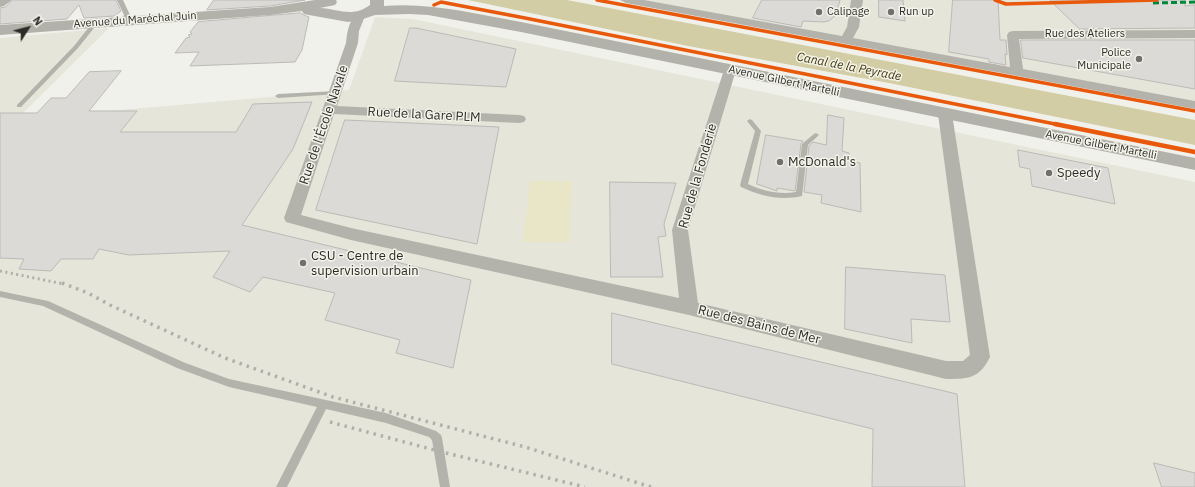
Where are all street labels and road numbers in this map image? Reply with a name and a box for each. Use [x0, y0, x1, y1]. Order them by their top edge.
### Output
street label: Avenue du Maréchal Juin [73, 9, 197, 31]
street label: Rue des Ateliers [1045, 27, 1125, 41]
street label: Rue de l'École Navale [296, 63, 352, 187]
street label: Avenue Gilbert Martelli [727, 63, 841, 99]
street label: Rue de la Gare PLM [367, 104, 481, 126]
street label: Rue de la Fonderie [676, 122, 720, 230]
street label: Avenue Gilbert Martelli [1044, 128, 1158, 162]
street label: Rue des Bains de Mer [696, 302, 822, 348]

